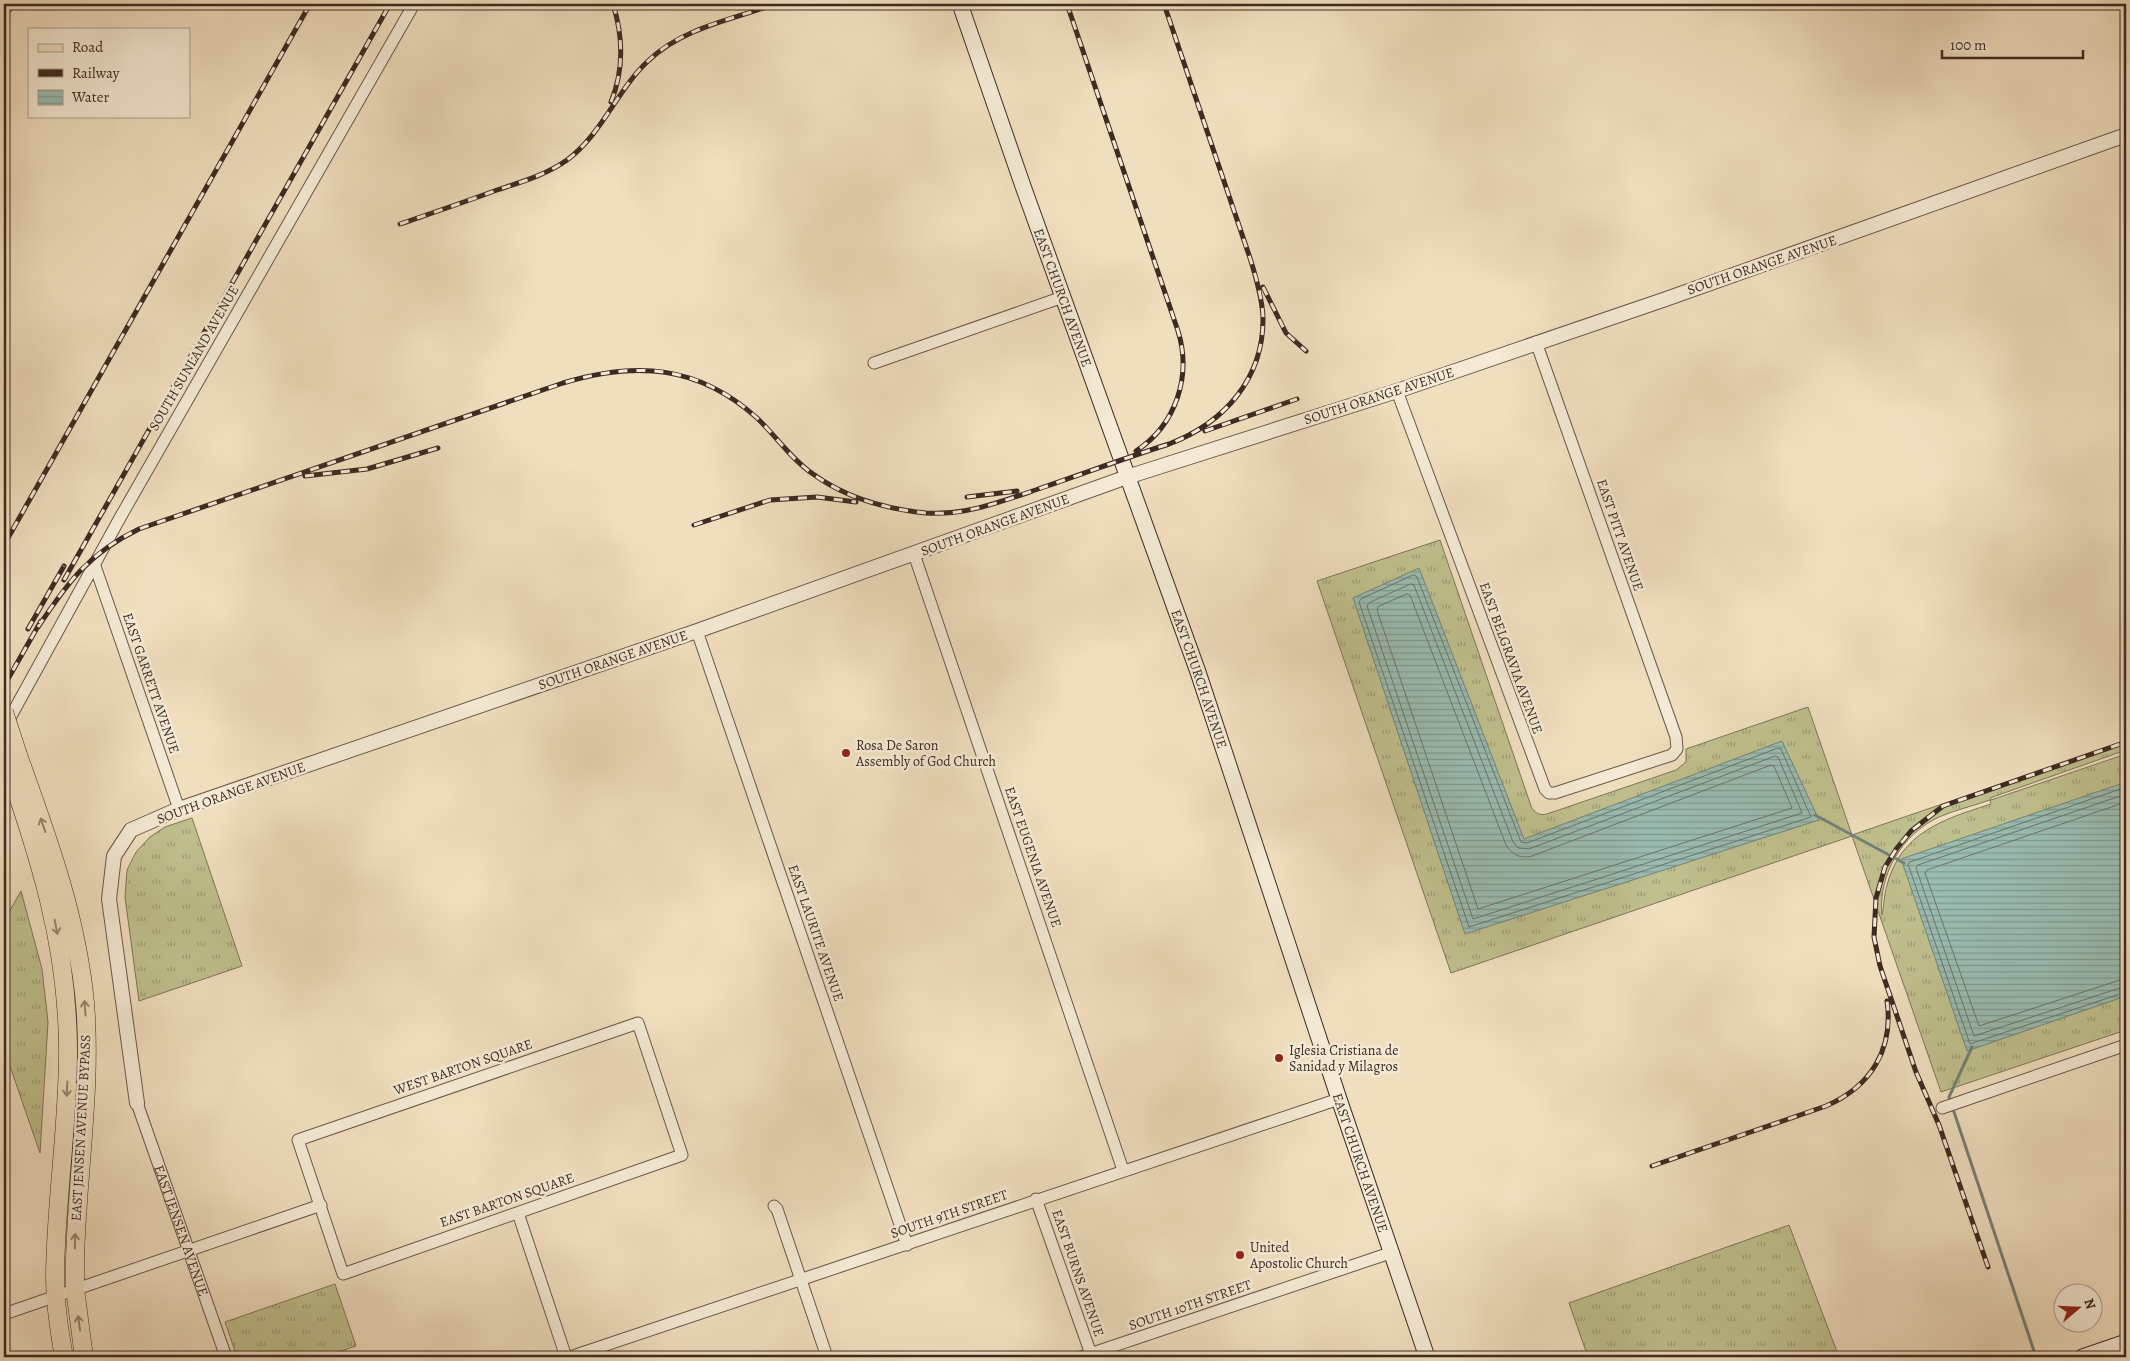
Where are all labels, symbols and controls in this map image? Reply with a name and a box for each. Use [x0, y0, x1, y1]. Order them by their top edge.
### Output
legend [28, 28, 190, 118]
scale bar [1942, 28, 2084, 60]
text: 100 m [1950, 35, 1987, 55]
text: Road [72, 37, 104, 57]
text: Railway [72, 63, 120, 83]
text: Water [71, 87, 109, 107]
street label: EAST CHURCH AVENUE [1029, 225, 1097, 369]
street label: SOUTH ORANGE AVENUE [1685, 230, 1839, 300]
street label: SOUTH SUNLAND AVENUE [144, 282, 244, 434]
street label: SOUTH ORANGE AVENUE [1302, 363, 1456, 429]
street label: EAST PITT AVENUE [1592, 476, 1648, 594]
street label: SOUTH ORANGE AVENUE [918, 489, 1072, 561]
street label: EAST BELGRAVIA AVENUE [1475, 579, 1547, 737]
street label: EAST CHURCH AVENUE [1167, 607, 1232, 751]
street label: EAST GARRETT AVENUE [118, 610, 184, 756]
street label: SOUTH ORANGE AVENUE [536, 625, 690, 695]
place label: Rosa De Saron Assembly of God Church [855, 736, 997, 771]
marker: Rosa De Saron Assembly of God Church [840, 747, 852, 759]
street label: SOUTH ORANGE AVENUE [154, 757, 308, 829]
street label: EAST EUGENIA AVENUE [1000, 784, 1066, 930]
one-way arrow [38, 818, 47, 833]
street label: EAST LAURITE AVENUE [784, 862, 848, 1004]
one-way arrow [52, 918, 61, 934]
one-way arrow [80, 1001, 89, 1017]
street label: EAST JENSEN AVENUE BYPASS [67, 1034, 95, 1222]
street label: WEST BARTON SQUARE [390, 1034, 535, 1100]
place label: Iglesia Cristiana de Sanidad y Milagros [1289, 1041, 1399, 1076]
marker: Iglesia Cristiana de Sanidad y Milagros [1273, 1052, 1285, 1064]
one-way arrow [62, 1080, 71, 1096]
street label: EAST CHURCH AVENUE [1328, 1090, 1393, 1235]
street label: EAST JENSEN AVENUE [150, 1162, 213, 1299]
street label: EAST BARTON SQUARE [437, 1168, 577, 1232]
street label: SOUTH 9TH STREET [888, 1185, 1010, 1243]
street label: EAST BURNS AVENUE [1047, 1207, 1109, 1339]
one-way arrow [70, 1233, 80, 1249]
place label: United Apostolic Church [1249, 1238, 1349, 1273]
marker: United Apostolic Church [1234, 1249, 1246, 1261]
street label: SOUTH 10TH STREET [1126, 1275, 1254, 1335]
north arrow [2052, 1284, 2102, 1334]
text: N [2079, 1296, 2100, 1312]
one-way arrow [74, 1316, 84, 1332]

